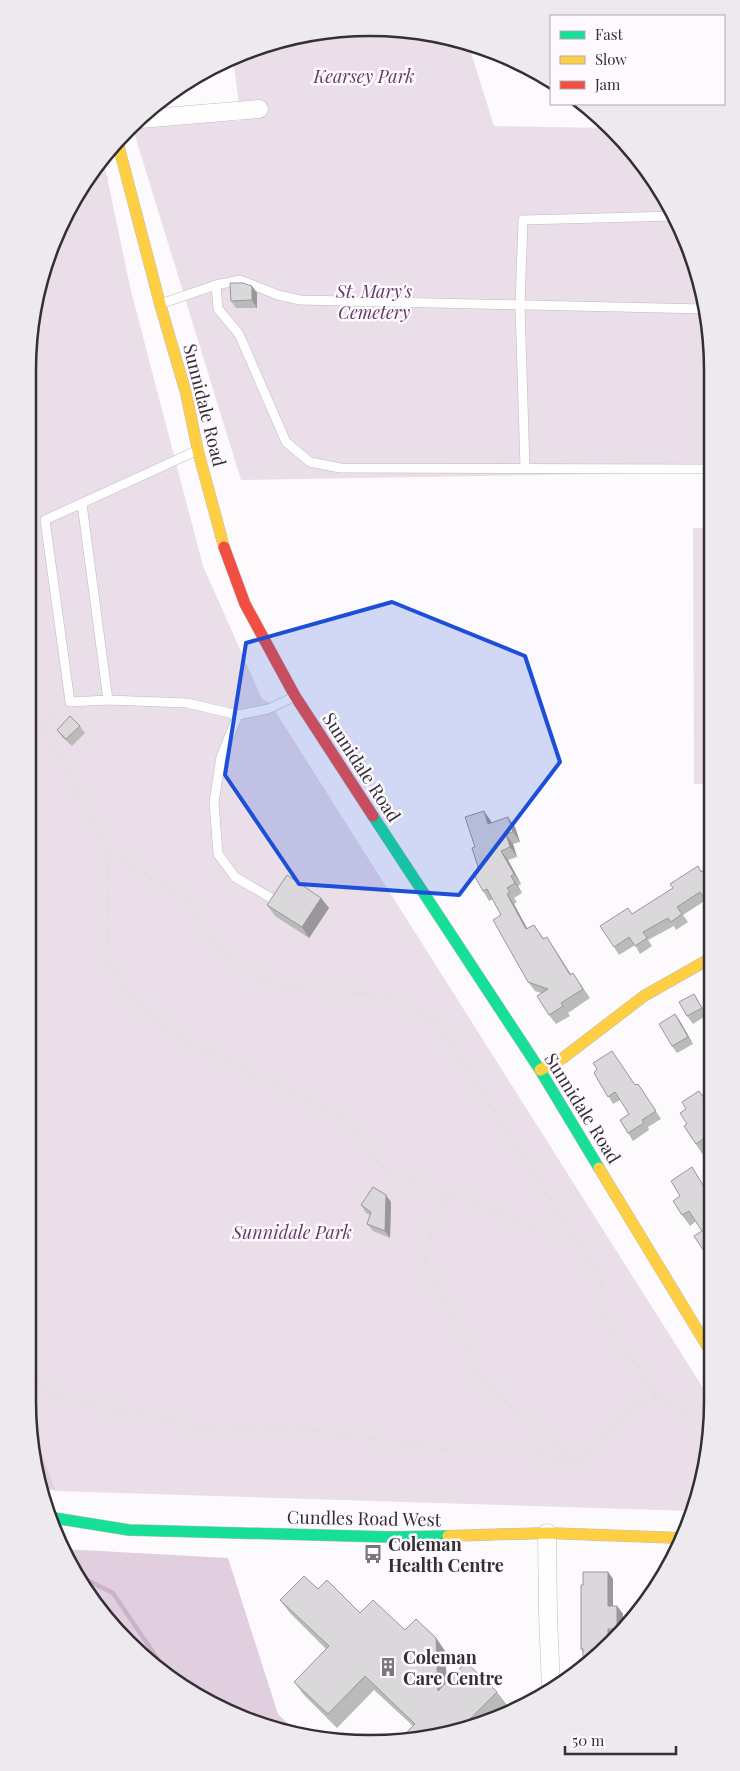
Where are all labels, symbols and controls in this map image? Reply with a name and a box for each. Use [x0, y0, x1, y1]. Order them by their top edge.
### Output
legend [550, 15, 725, 105]
text: Fast [595, 24, 624, 44]
text: Slow [595, 49, 627, 69]
park label: Kearsey Park [312, 64, 415, 88]
text: Jam [594, 74, 621, 94]
park label: St. Mary's Cemetery [335, 279, 412, 324]
street label: Sunnidale Road [178, 341, 232, 469]
street label: Sunnidale Road [318, 708, 407, 827]
street label: Sunnidale Road [539, 1048, 627, 1168]
park label: Sunnidale Park [231, 1220, 352, 1244]
street label: Cundles Road West [287, 1505, 442, 1531]
place label: Coleman Health Centre [388, 1532, 504, 1577]
bus stop icon: Coleman Health Centre [362, 1543, 384, 1565]
place label: Coleman Care Centre [403, 1645, 503, 1690]
building icon: Coleman Care Centre [377, 1656, 399, 1678]
scale bar [565, 1724, 676, 1756]
text: 50 m [572, 1730, 605, 1750]

